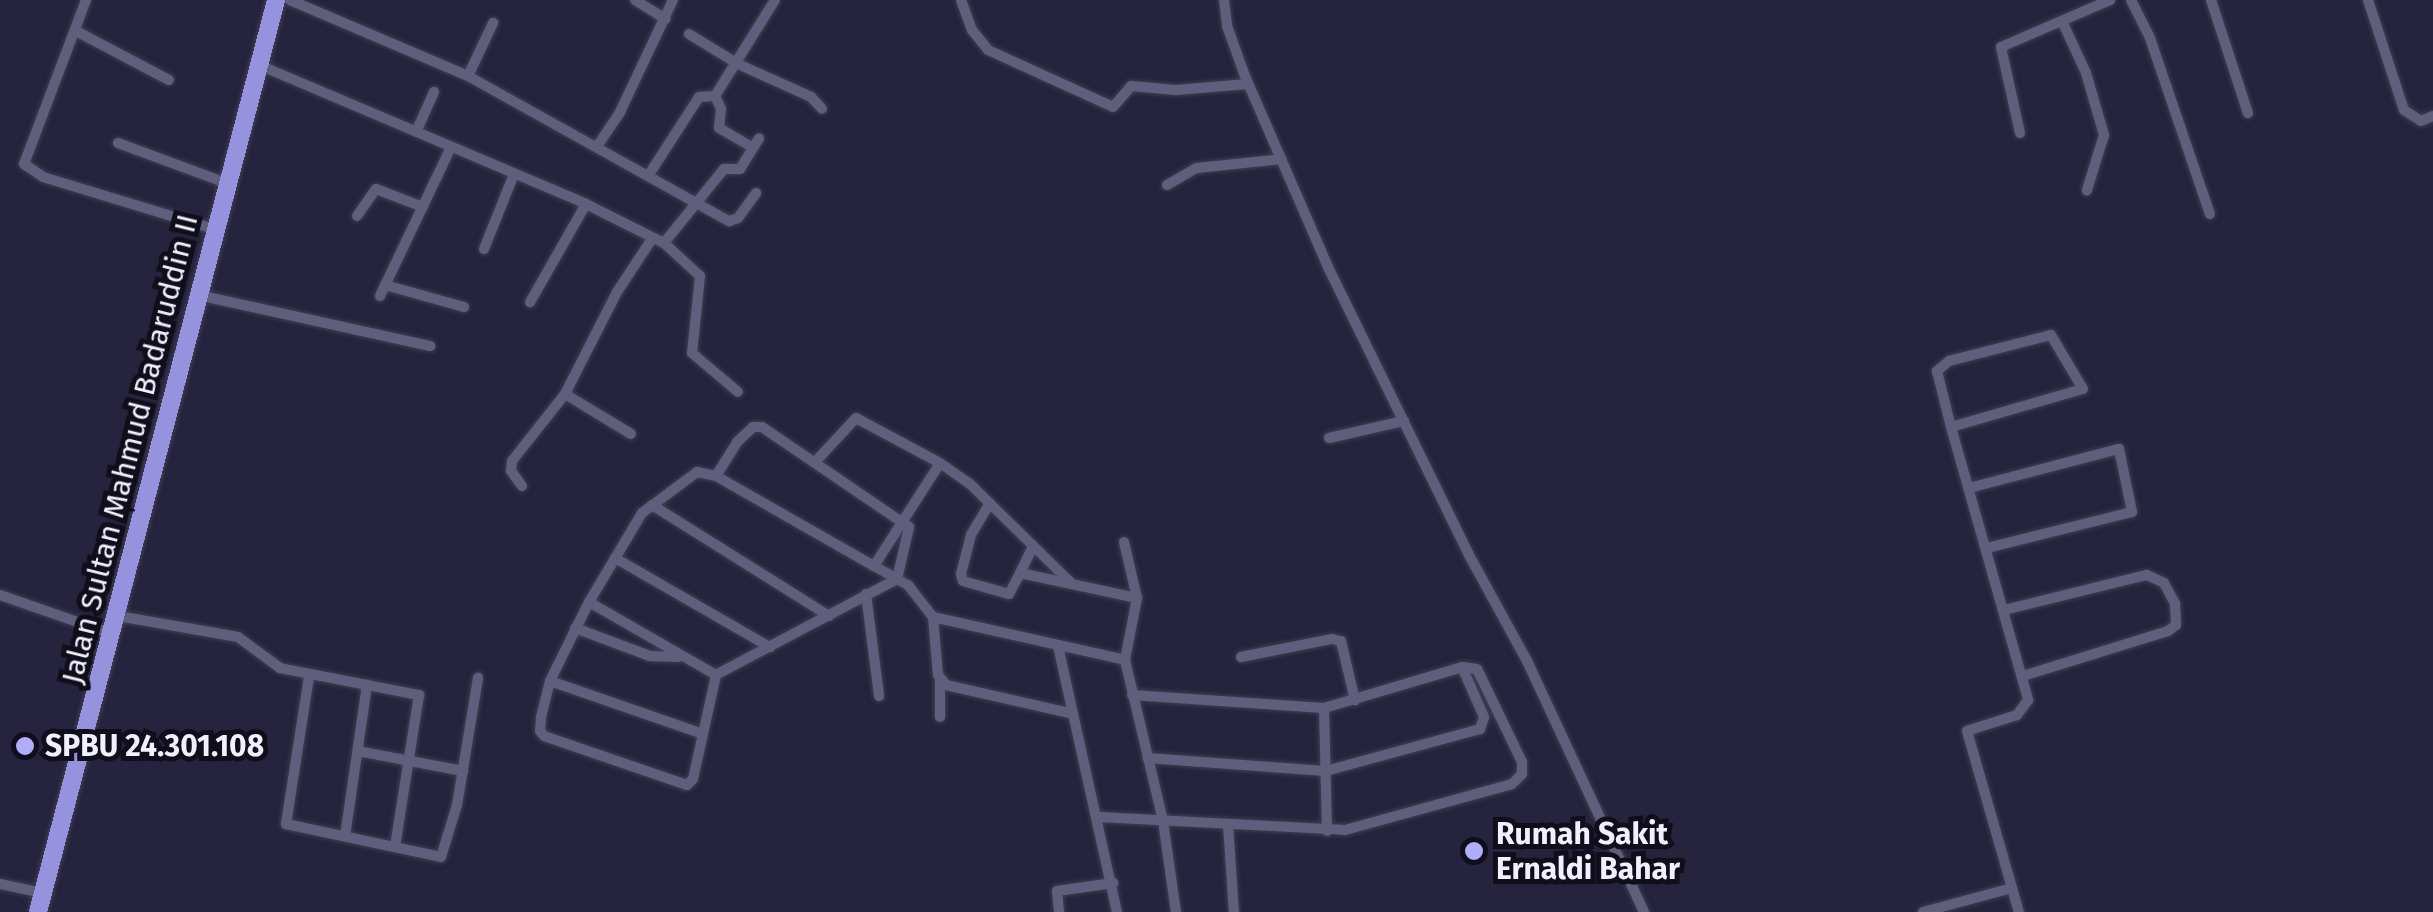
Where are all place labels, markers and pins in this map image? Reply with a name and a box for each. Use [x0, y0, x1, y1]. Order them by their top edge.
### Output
place label: SPBU 24.301.108 [45, 728, 264, 764]
marker: SPBU 24.301.108 [14, 735, 36, 757]
place label: Rumah Sakit Ernaldi Bahar [1496, 816, 1680, 886]
marker: Rumah Sakit Ernaldi Bahar [1461, 838, 1487, 864]

